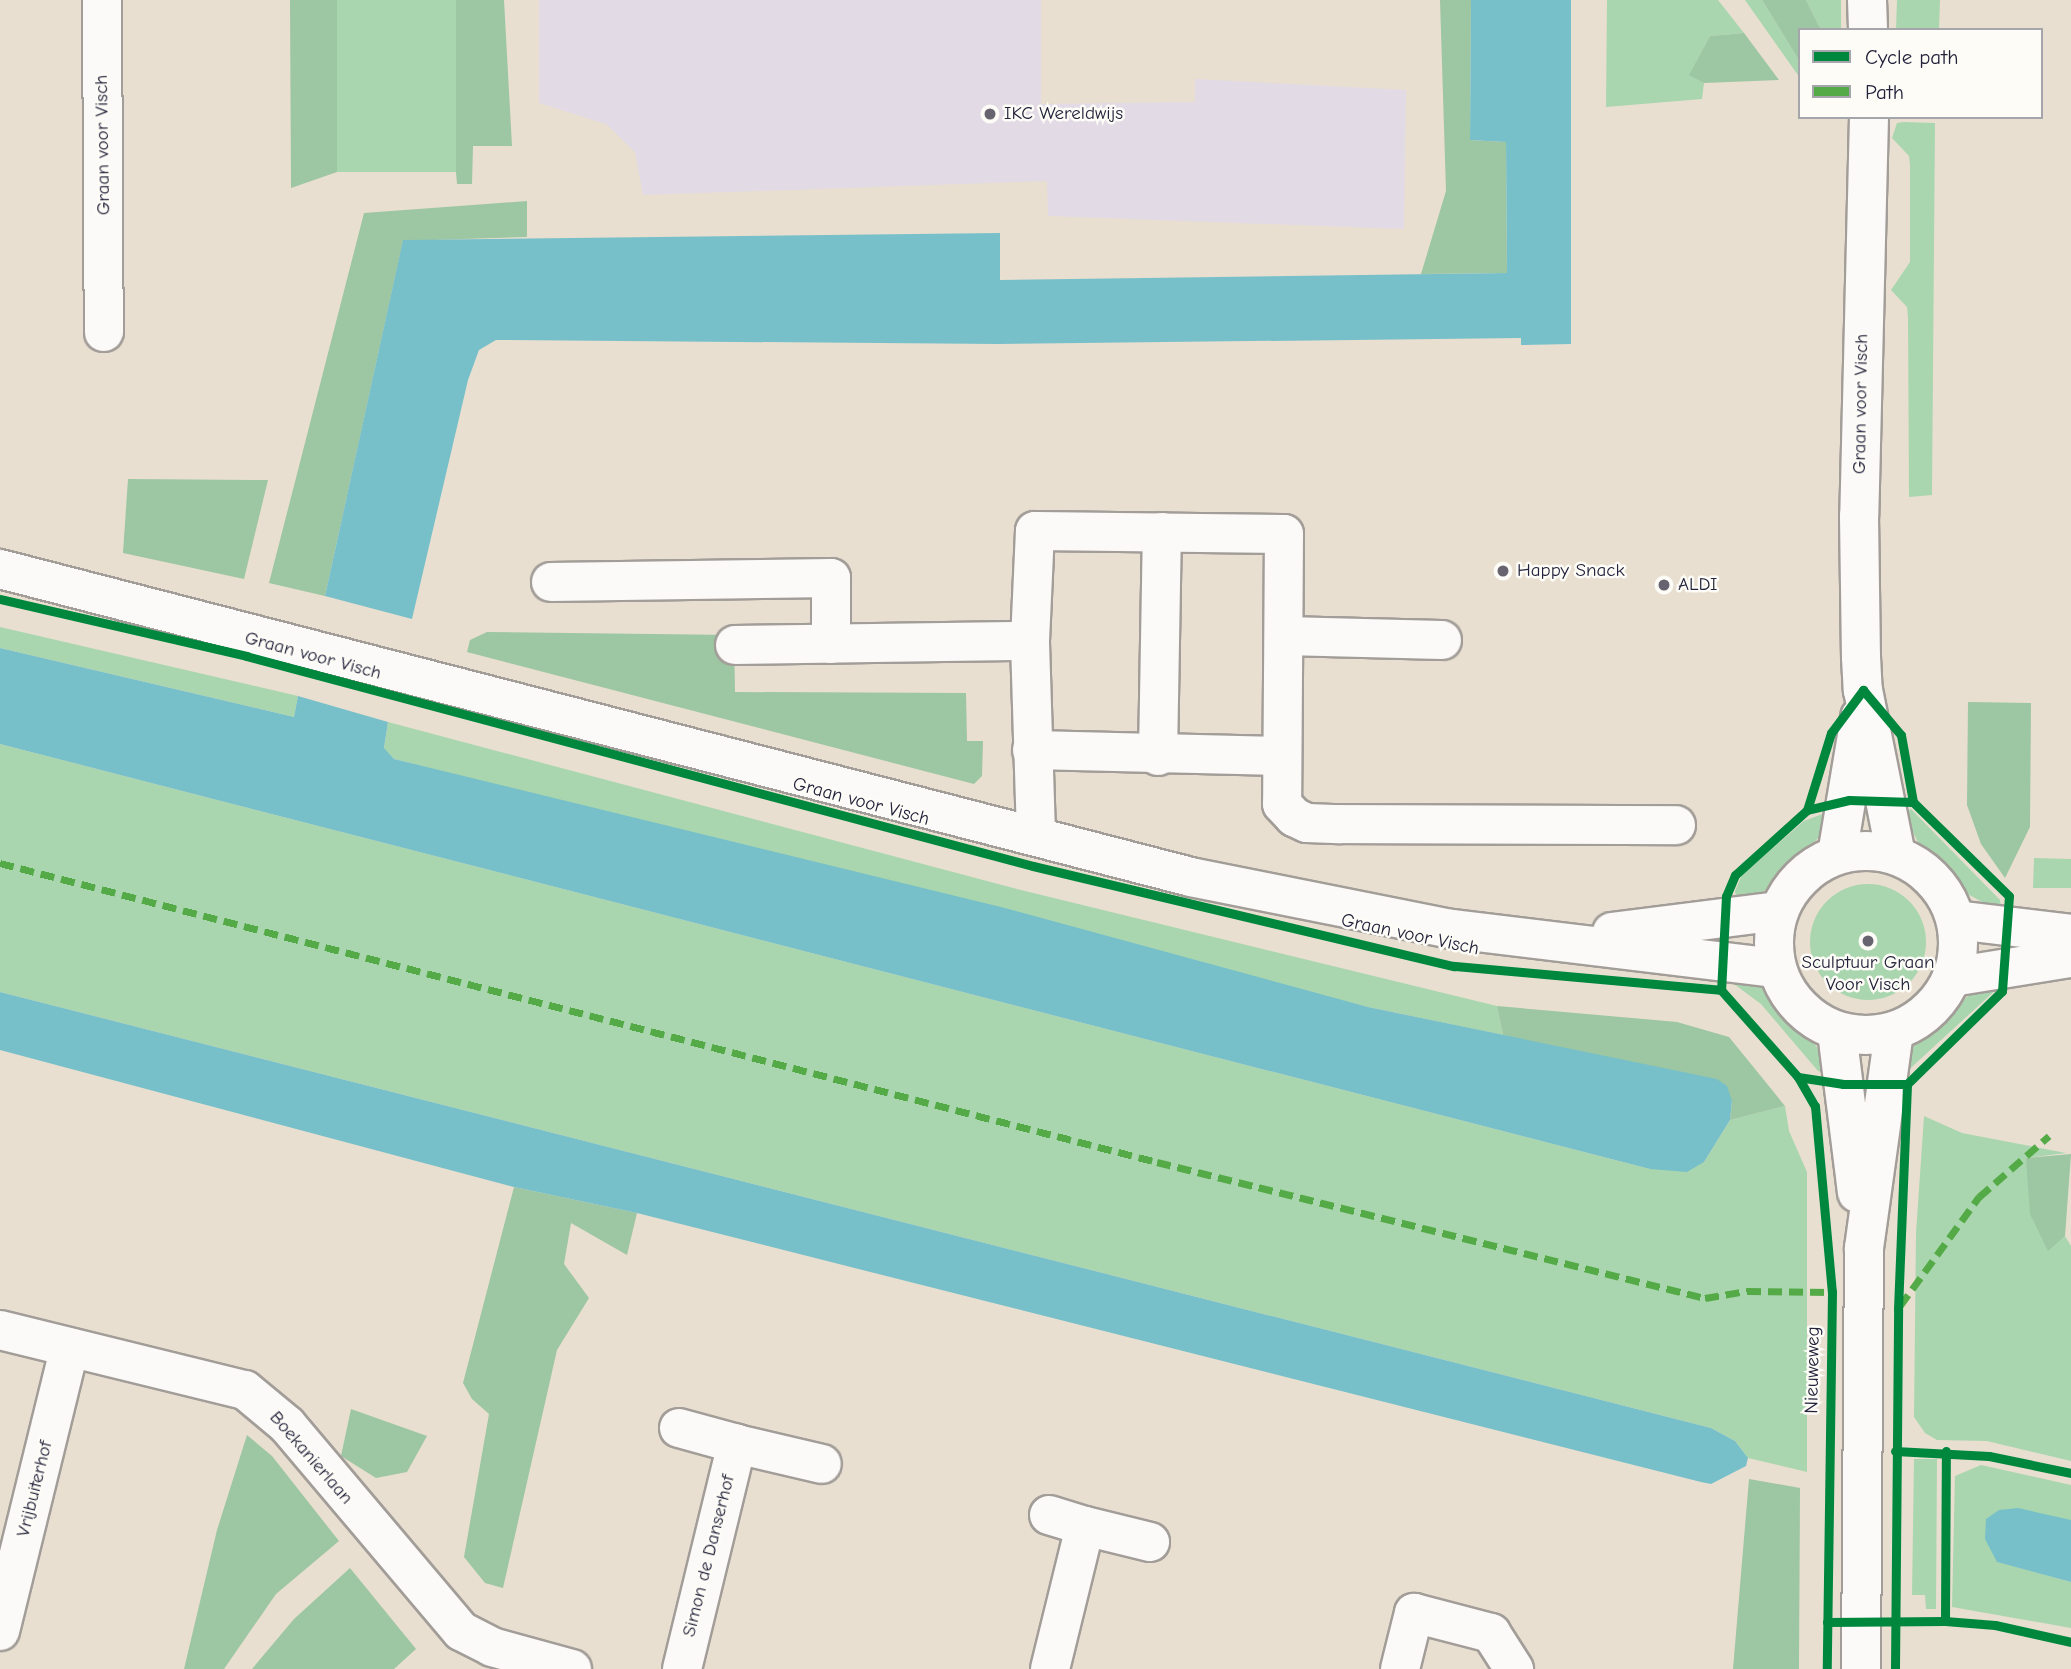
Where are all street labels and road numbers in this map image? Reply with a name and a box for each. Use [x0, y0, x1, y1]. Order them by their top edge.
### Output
street label: Graan voor Visch [90, 75, 116, 215]
street label: Graan voor Visch [1848, 334, 1874, 474]
street label: Graan voor Visch [242, 627, 384, 685]
street label: Graan voor Visch [790, 773, 932, 831]
street label: Graan voor Visch [1339, 909, 1481, 961]
street label: Nieuweweg [1801, 1326, 1825, 1414]
street label: Boekanierlaan [264, 1407, 358, 1509]
street label: Vrijbuiterhof [12, 1439, 58, 1539]
street label: Simon de Danserhof [678, 1473, 740, 1639]

